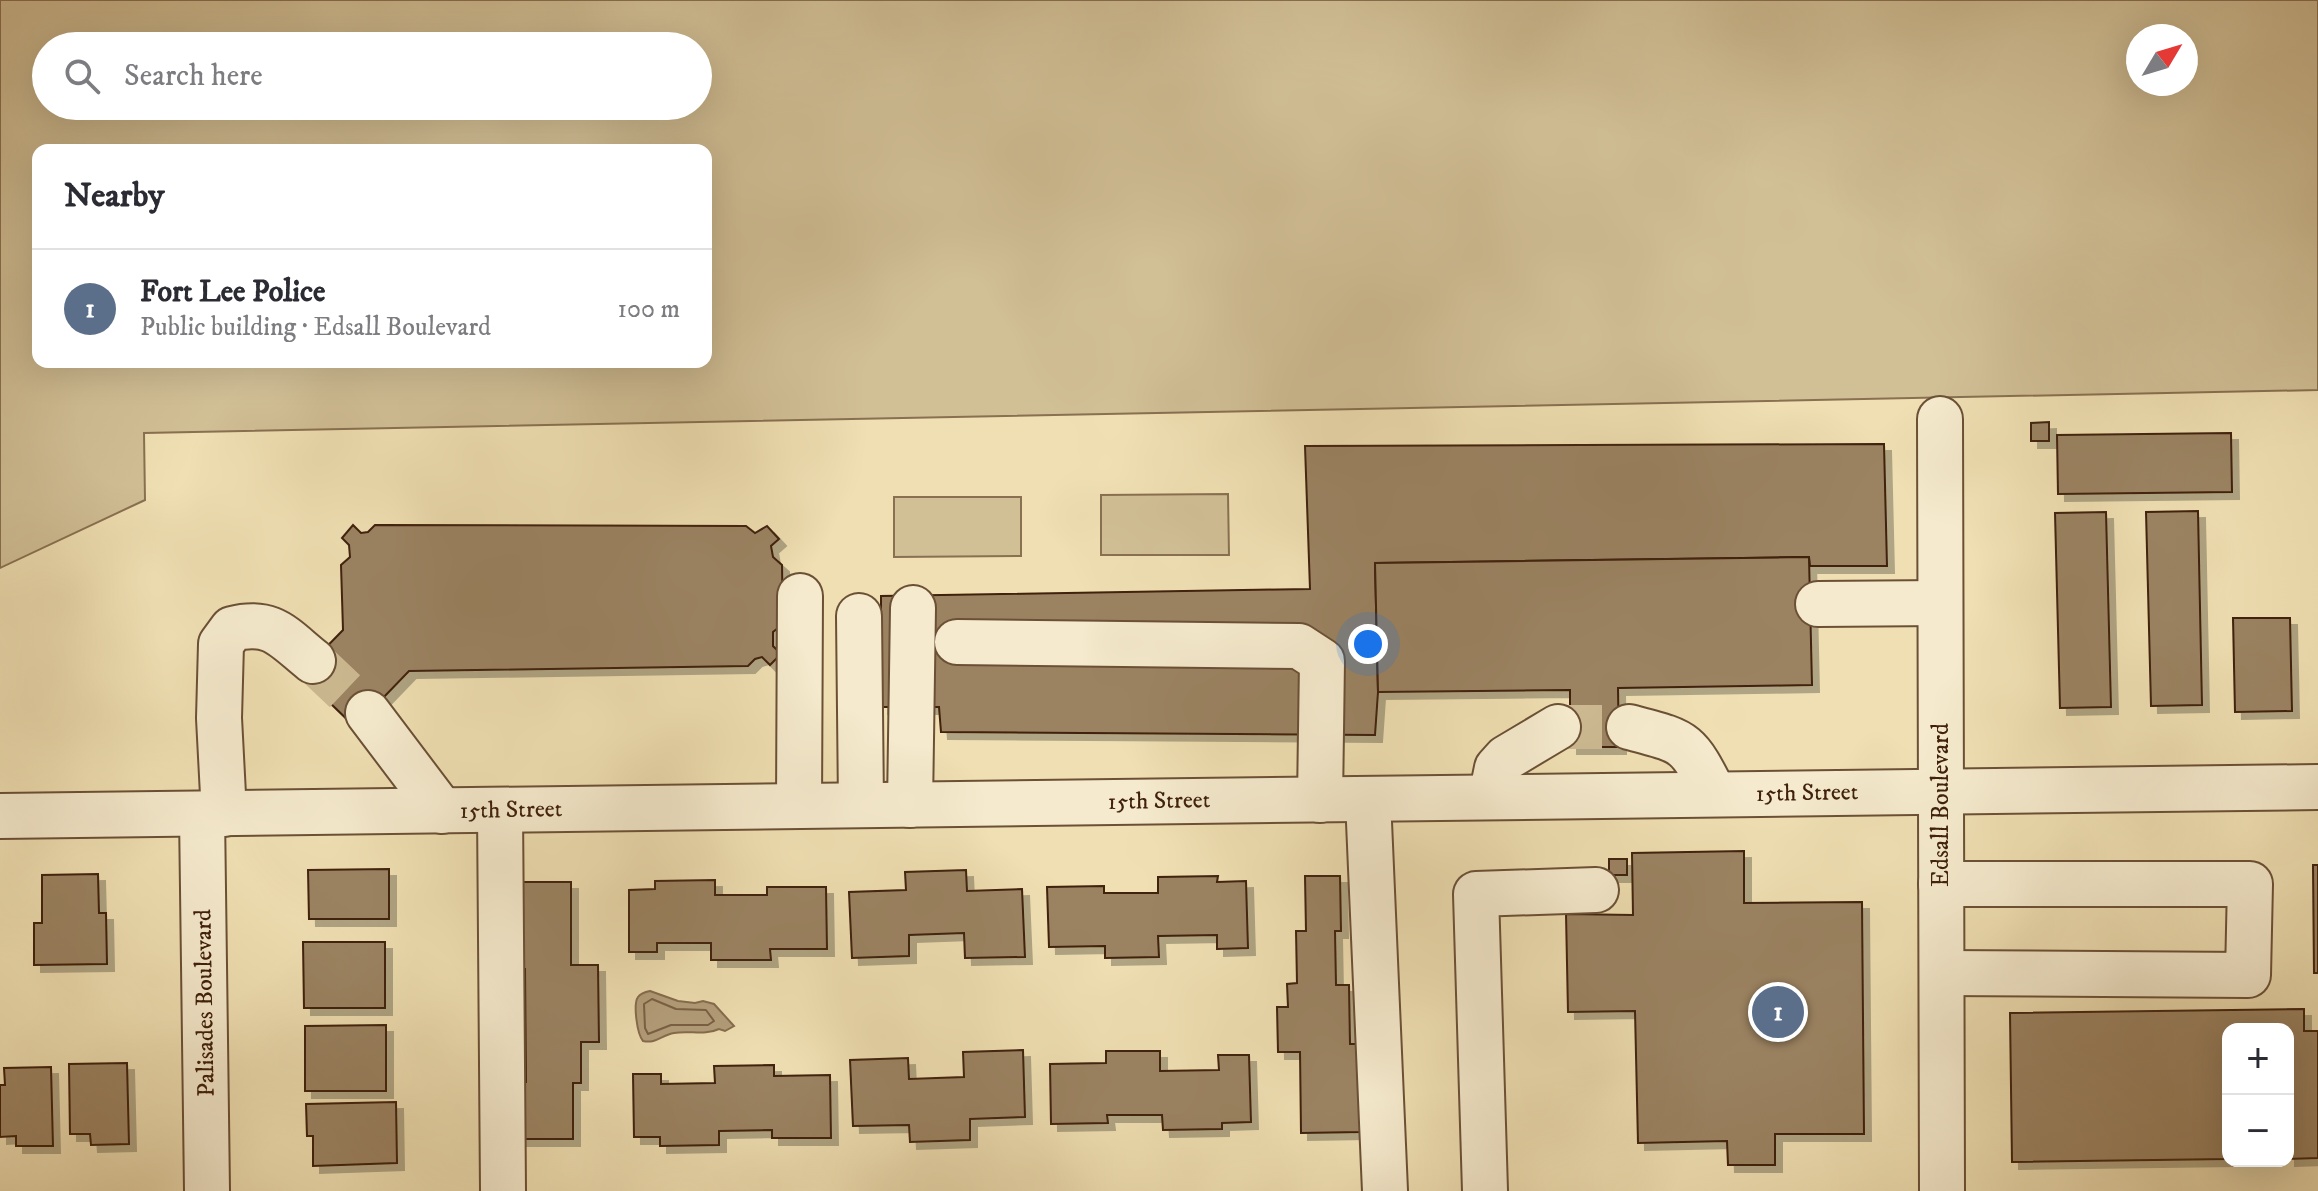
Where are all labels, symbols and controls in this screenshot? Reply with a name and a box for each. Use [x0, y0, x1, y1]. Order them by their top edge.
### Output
north arrow [2126, 24, 2198, 96]
search box [32, 32, 712, 120]
icon: search [60, 54, 104, 98]
text: Search here [124, 58, 263, 95]
text: Nearby [64, 175, 165, 217]
text: Fort Lee Police [140, 274, 325, 311]
text: 1 [85, 293, 95, 326]
text: 100 m [617, 293, 680, 326]
text: Public building · Edsall Boulevard [140, 311, 491, 344]
your location [1348, 624, 1388, 664]
street label: Edsall Boulevard [1926, 723, 1956, 887]
street label: 15th Street [1755, 777, 1859, 809]
street label: 15th Street [1107, 785, 1211, 817]
street label: 15th Street [459, 794, 563, 826]
street label: Palisades Boulevard [188, 909, 222, 1097]
pin: 1 [1752, 982, 1804, 1042]
map controls [2222, 1023, 2294, 1167]
button: + [2222, 1023, 2294, 1095]
button: − [2222, 1095, 2294, 1167]

